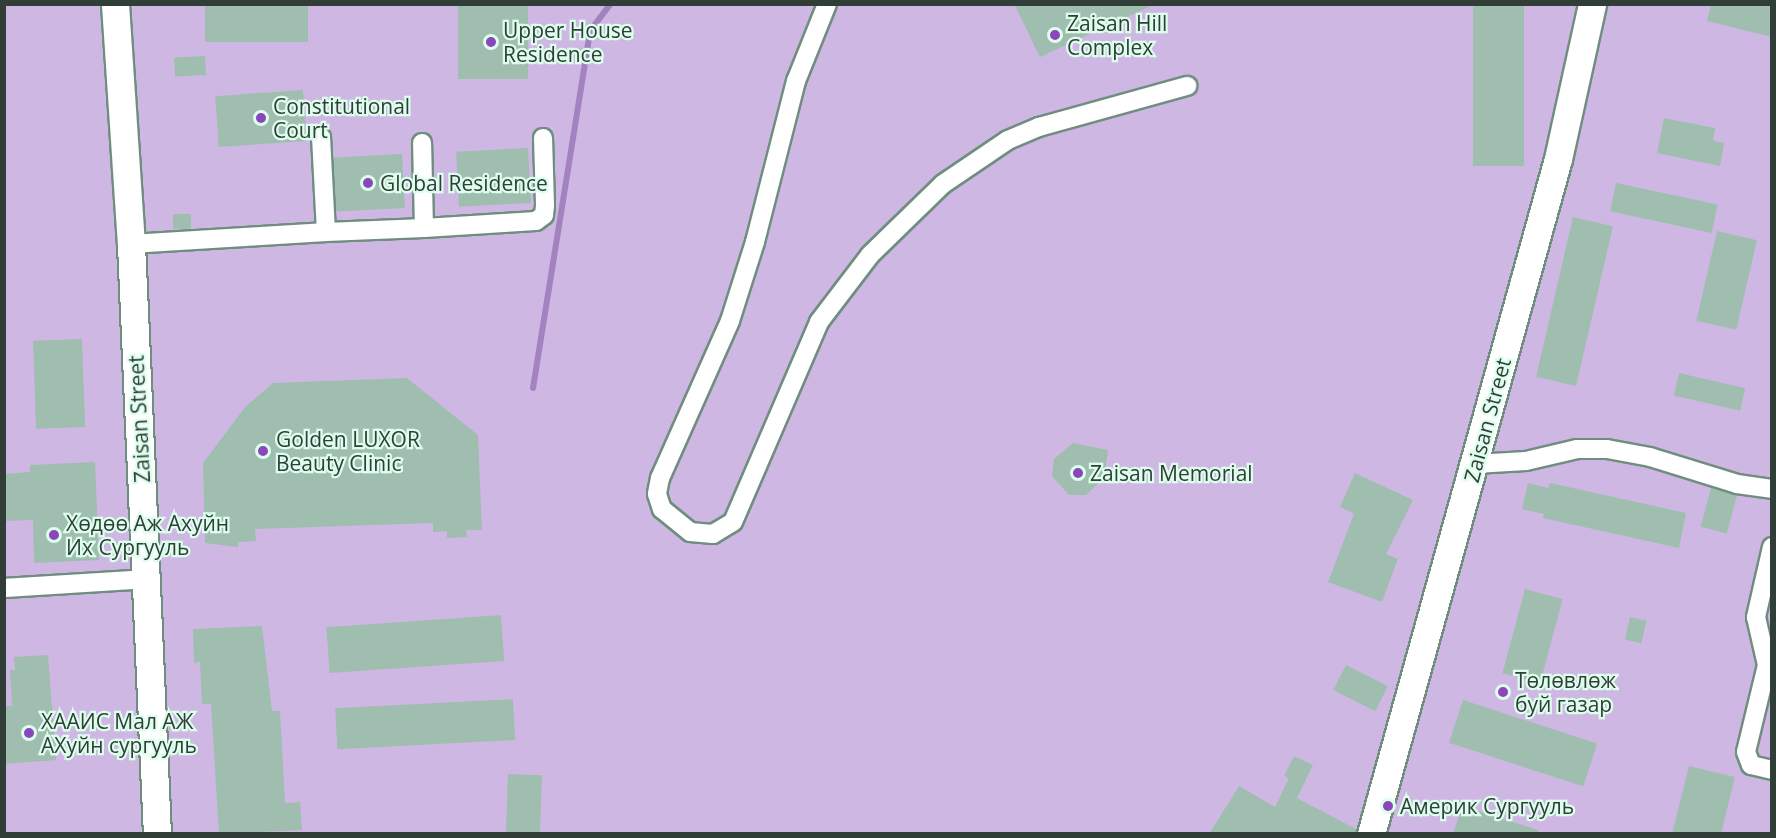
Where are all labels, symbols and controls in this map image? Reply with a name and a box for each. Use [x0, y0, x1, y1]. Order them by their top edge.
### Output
place label: Zaisan Hill Complex [1067, 10, 1167, 60]
place label: Upper House Residence [503, 17, 633, 67]
marker: Zaisan Hill Complex [1048, 28, 1062, 42]
marker: Upper House Residence [484, 35, 498, 49]
place label: Constitutional Court [273, 93, 410, 143]
marker: Constitutional Court [254, 111, 268, 125]
place label: Global Residence [380, 170, 548, 196]
marker: Global Residence [361, 176, 375, 190]
street label: Zaisan Street [123, 355, 155, 483]
street label: Zaisan Street [1458, 355, 1516, 485]
place label: Golden LUXOR Beauty Clinic [276, 426, 420, 476]
marker: Golden LUXOR Beauty Clinic [254, 442, 272, 460]
place label: Zaisan Memorial [1090, 460, 1253, 486]
marker: Zaisan Memorial [1071, 466, 1085, 480]
place label: Хөдөө Аж Ахуйн Их Сургууль [66, 510, 229, 560]
marker: Хөдөө Аж Ахуйн Их Сургууль [47, 528, 61, 542]
place label: Төлөвлөж буй газар [1515, 667, 1616, 717]
marker: Төлөвлөж буй газар [1496, 685, 1510, 699]
place label: ХААИС Мал АЖ АХуйн сургууль [41, 708, 197, 758]
marker: ХААИС Мал АЖ АХуйн сургууль [22, 726, 36, 740]
place label: Америк Cургууль [1400, 793, 1574, 819]
marker: Америк Cургууль [1381, 799, 1395, 813]

